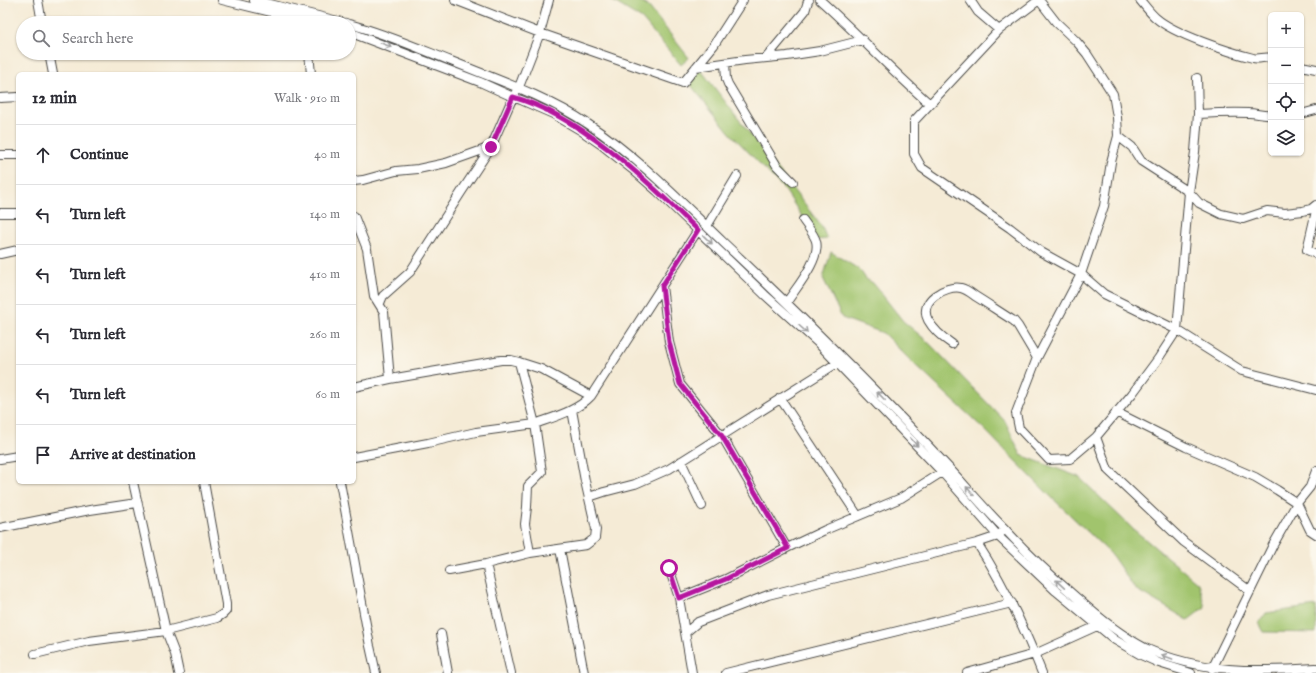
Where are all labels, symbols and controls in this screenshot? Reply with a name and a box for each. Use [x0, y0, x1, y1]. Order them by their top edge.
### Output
map controls [1268, 12, 1304, 156]
button: + [1268, 12, 1304, 48]
search box [16, 16, 356, 60]
icon: search [30, 27, 52, 49]
text: Search here [62, 29, 133, 48]
one-way arrow [379, 42, 391, 50]
button: − [1268, 48, 1304, 84]
button: locate [1268, 84, 1304, 120]
text: 12 min [32, 88, 77, 109]
text: Walk · 910 m [274, 90, 340, 107]
button: layers [1268, 120, 1304, 156]
route end [482, 138, 500, 156]
icon: ahead [32, 144, 54, 166]
text: Continue [70, 145, 128, 164]
text: 40 m [314, 146, 340, 163]
icon: left [32, 204, 54, 226]
text: Turn left [70, 205, 126, 224]
text: 140 m [310, 206, 340, 223]
one-way arrow [703, 235, 713, 245]
icon: left [32, 264, 54, 286]
text: Turn left [70, 265, 126, 284]
text: 410 m [310, 266, 340, 283]
icon: left [32, 324, 54, 346]
one-way arrow [798, 324, 808, 334]
text: Turn left [70, 325, 126, 344]
text: 260 m [309, 326, 340, 343]
icon: left [32, 384, 54, 406]
text: Turn left [70, 385, 126, 404]
text: 60 m [315, 386, 340, 403]
one-way arrow [876, 391, 886, 401]
one-way arrow [909, 437, 919, 447]
icon: arrive [32, 444, 54, 466]
text: Arrive at destination [70, 445, 196, 464]
one-way arrow [965, 486, 975, 496]
route start [660, 559, 678, 577]
one-way arrow [1056, 580, 1066, 589]
one-way arrow [1161, 653, 1173, 661]

